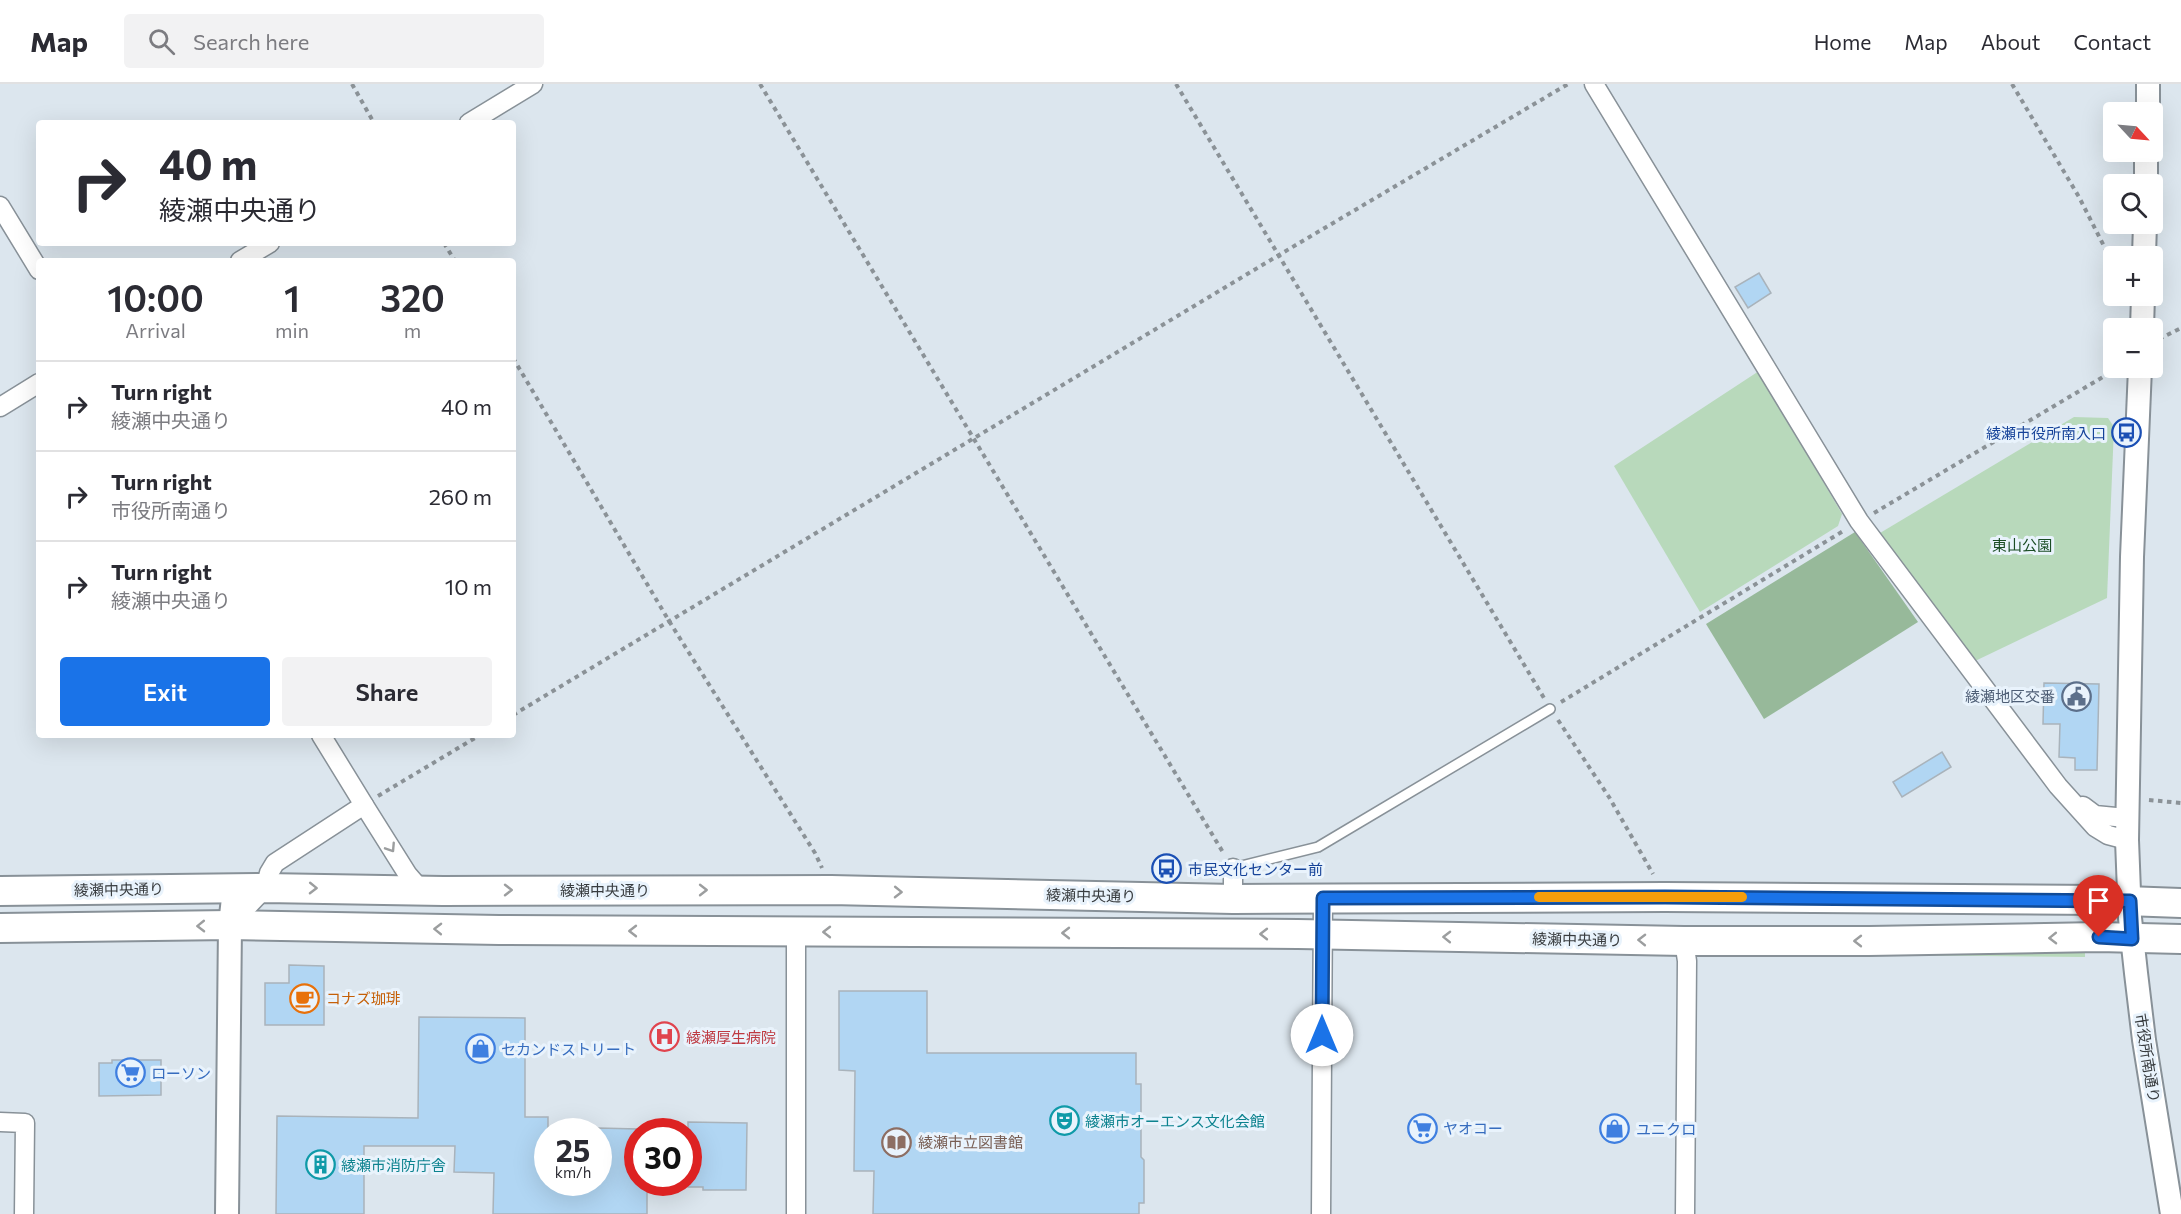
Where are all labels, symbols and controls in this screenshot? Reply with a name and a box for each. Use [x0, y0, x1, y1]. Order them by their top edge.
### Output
search box [124, 14, 544, 68]
text: Map [30, 24, 88, 58]
icon: search [145, 25, 178, 58]
text: Search here [193, 28, 309, 55]
text: Home [1814, 29, 1871, 54]
text: Map [1904, 29, 1948, 54]
text: About [1981, 29, 2040, 54]
text: Contact [2073, 29, 2151, 54]
north arrow [2103, 102, 2163, 162]
map controls [2103, 102, 2163, 378]
text: 40 m [159, 137, 257, 189]
icon: right [60, 144, 138, 222]
button: search [2103, 174, 2163, 234]
text: 綾瀬中央通り [159, 193, 321, 226]
button: + [2103, 246, 2163, 306]
text: 10:00 [107, 275, 204, 319]
text: 1 [284, 275, 300, 319]
text: 320 [380, 275, 445, 319]
text: Arrival [125, 318, 186, 342]
text: min [275, 318, 309, 342]
text: m [404, 318, 421, 342]
button: − [2103, 318, 2163, 378]
text: Turn right [111, 378, 212, 405]
icon: right [60, 390, 93, 423]
text: 40 m [441, 393, 492, 420]
text: 綾瀬中央通り [111, 408, 231, 432]
bus stop icon: 綾瀬市役所南入口 [2111, 417, 2143, 449]
place label: 綾瀬市役所南入口 [1986, 424, 2106, 442]
text: Turn right [111, 468, 212, 495]
icon: right [60, 480, 93, 513]
text: 260 m [429, 483, 492, 510]
text: 市役所南通り [111, 498, 231, 522]
park label: 東山公園 [1992, 536, 2052, 554]
text: Turn right [111, 558, 212, 585]
icon: right [60, 570, 93, 603]
text: 10 m [445, 573, 492, 600]
text: 綾瀬中央通り [111, 588, 231, 612]
button: Exit [60, 657, 270, 726]
button: Share [282, 657, 492, 726]
public building icon: 綾瀬地区交番 [2060, 680, 2092, 712]
place label: 綾瀬地区交番 [1965, 687, 2055, 705]
one-way arrow [384, 842, 396, 852]
bus stop icon: 市民文化センター前 [1151, 853, 1183, 885]
place label: 市民文化センター前 [1188, 860, 1323, 878]
pin [2073, 875, 2124, 937]
street label: 綾瀬中央通り [74, 879, 164, 899]
street label: 綾瀬中央通り [560, 881, 650, 899]
one-way arrow [309, 882, 318, 895]
one-way arrow [504, 884, 513, 896]
one-way arrow [699, 884, 708, 896]
icon: arrive [2082, 884, 2115, 917]
one-way arrow [894, 885, 903, 898]
street label: 綾瀬中央通り [1046, 885, 1136, 905]
one-way arrow [196, 920, 205, 932]
one-way arrow [433, 923, 442, 935]
one-way arrow [628, 925, 637, 937]
one-way arrow [823, 926, 832, 938]
one-way arrow [1061, 927, 1070, 939]
one-way arrow [1260, 928, 1269, 940]
street label: 綾瀬中央通り [1532, 929, 1622, 949]
one-way arrow [1442, 931, 1451, 943]
one-way arrow [2048, 931, 2057, 944]
one-way arrow [1637, 934, 1646, 946]
one-way arrow [1853, 935, 1862, 947]
cafe icon: コナズ珈琲 [289, 982, 321, 1014]
place label: コナズ珈琲 [326, 989, 401, 1007]
position arrow [1290, 1003, 1354, 1067]
street label: 市役所南通り [2132, 1012, 2164, 1104]
hospital icon: 綾瀬厚生病院 [649, 1021, 681, 1053]
place label: 綾瀬厚生病院 [686, 1028, 776, 1046]
shop icon: セカンドストリート [464, 1033, 496, 1065]
place label: セカンドストリート [501, 1040, 636, 1058]
supermarket icon: ローソン [114, 1057, 146, 1089]
place label: ローソン [151, 1064, 211, 1082]
theatre icon: 綾瀬市オーエンス文化会館 [1048, 1105, 1080, 1137]
place label: 綾瀬市オーエンス文化会館 [1085, 1112, 1265, 1130]
supermarket icon: ヤオコー [1406, 1112, 1438, 1144]
shop icon: ユニクロ [1599, 1113, 1631, 1145]
speed limit sign: 30 [624, 1118, 702, 1196]
place label: ヤオコー [1443, 1119, 1503, 1137]
place label: ユニクロ [1636, 1120, 1696, 1138]
library icon: 綾瀬市立図書館 [881, 1126, 913, 1158]
text: 25 [556, 1131, 590, 1168]
place label: 綾瀬市立図書館 [918, 1133, 1023, 1151]
building icon: 綾瀬市消防庁舎 [304, 1149, 336, 1181]
place label: 綾瀬市消防庁舎 [341, 1156, 446, 1174]
text: km/h [555, 1163, 591, 1181]

